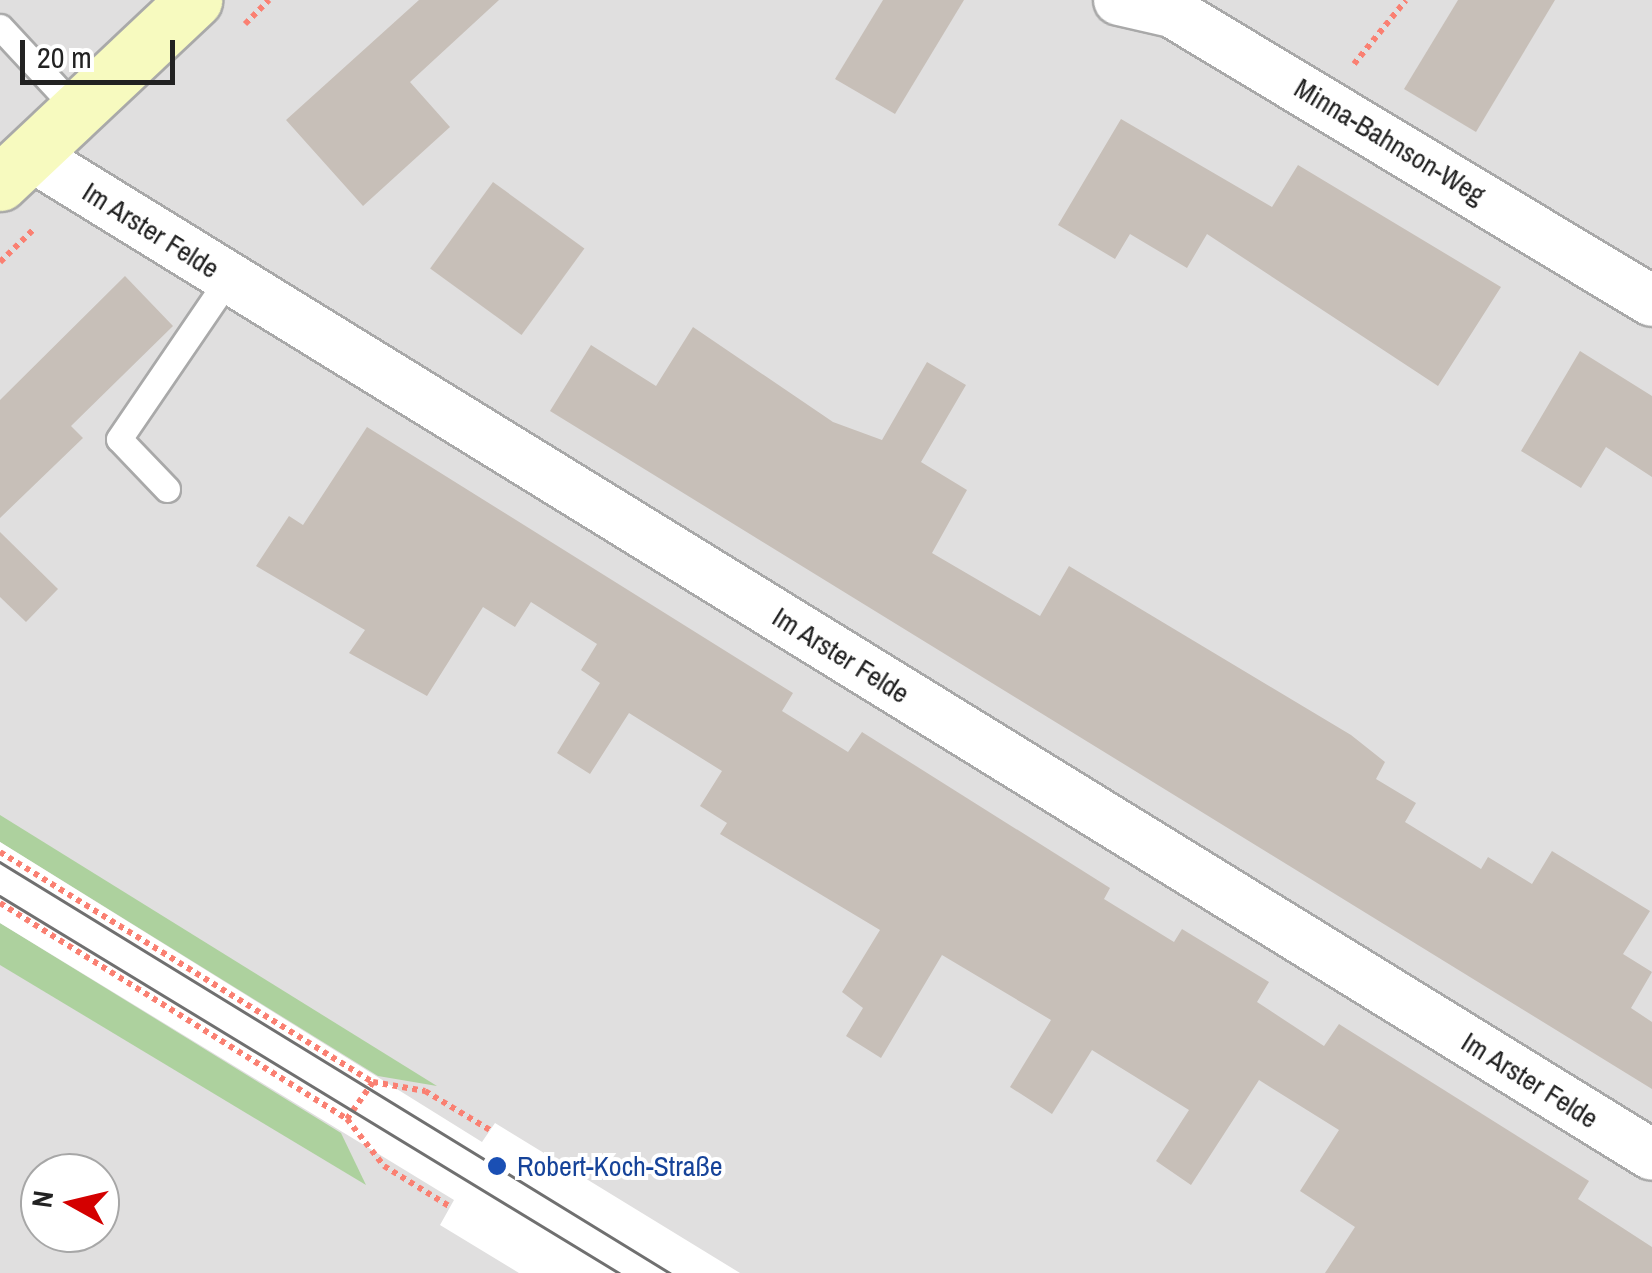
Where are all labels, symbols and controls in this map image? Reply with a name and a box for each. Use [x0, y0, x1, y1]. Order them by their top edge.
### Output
scale bar [25, 20, 180, 82]
text: 20 m [37, 37, 92, 77]
street label: Minna-Bahnson-Weg [1289, 71, 1491, 211]
street label: Im Arster Felde [76, 174, 226, 286]
street label: Im Arster Felde [766, 599, 916, 711]
street label: Im Arster Felde [1455, 1024, 1605, 1136]
place label: Robert-Koch-Straße [517, 1149, 722, 1183]
north arrow [20, 1153, 120, 1253]
marker: Robert-Koch-Straße [486, 1155, 508, 1177]
text: N [22, 1188, 62, 1210]

